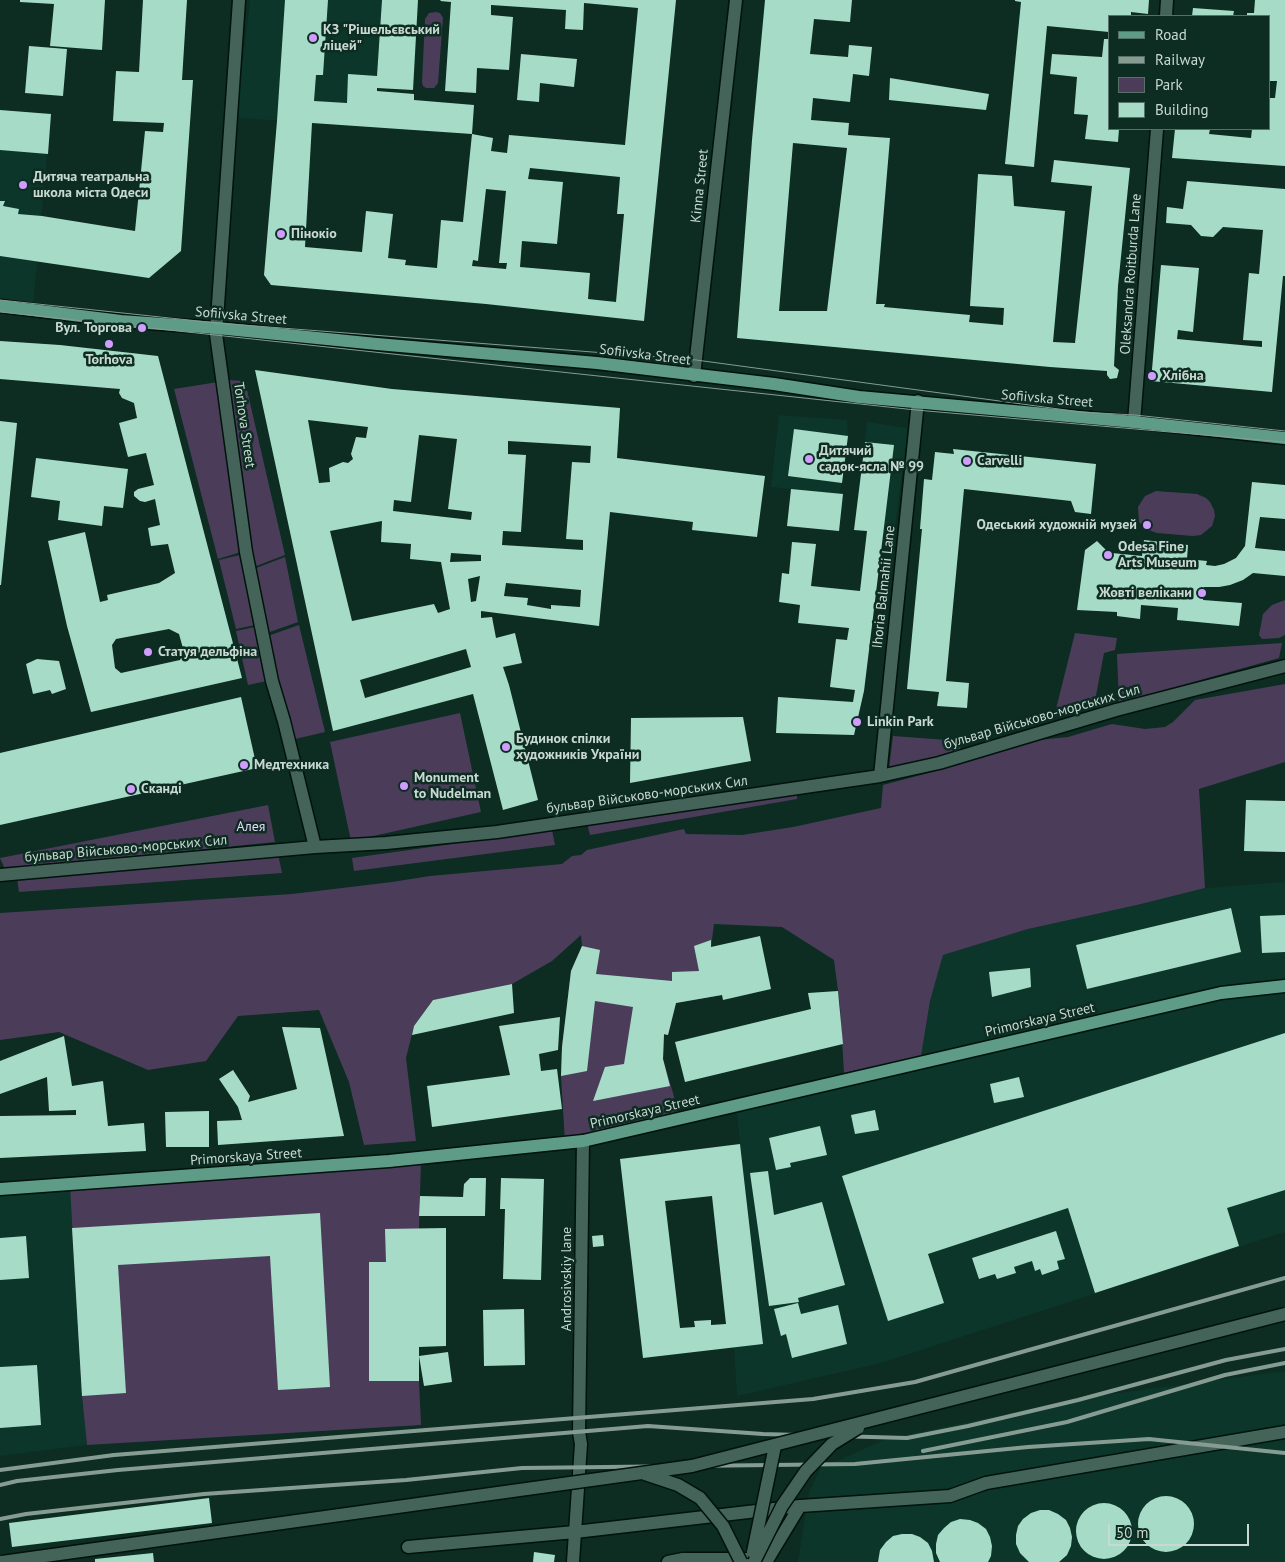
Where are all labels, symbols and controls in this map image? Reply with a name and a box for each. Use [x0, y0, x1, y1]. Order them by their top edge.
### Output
legend [1108, 15, 1270, 130]
place label: КЗ "Рішельєвський ліцей" [323, 22, 440, 54]
text: Road [1155, 25, 1187, 44]
marker: КЗ "Рішельєвський ліцей" [307, 32, 319, 44]
text: Railway [1155, 50, 1205, 69]
text: Park [1155, 75, 1183, 94]
text: Building [1155, 100, 1209, 119]
street label: Kinna Street [688, 148, 712, 224]
place label: Дитяча театральна школа міста Одеси [33, 169, 149, 202]
marker: Дитяча театральна школа міста Одеси [17, 179, 29, 191]
street label: Oleksandra Roitburda Lane [1117, 193, 1145, 355]
place label: Пінокіо [291, 226, 337, 242]
marker: Пінокіо [275, 228, 287, 240]
street label: Sofiivska Street [194, 304, 288, 328]
place label: Вул. Торгова [55, 320, 132, 336]
marker: Вул. Торгова [136, 322, 148, 334]
marker: Torhova [103, 338, 115, 350]
street label: Sofiivska Street [598, 341, 692, 369]
place label: Torhova [85, 352, 133, 368]
place label: Хлібна [1162, 368, 1204, 384]
marker: Хлібна [1146, 370, 1158, 382]
street label: Torhova Street [230, 381, 258, 469]
street label: Sofiivska Street [1000, 387, 1094, 411]
place label: Дитячий садок-ясла № 99 [819, 443, 924, 476]
marker: Дитячий садок-ясла № 99 [803, 453, 815, 465]
place label: Carvelli [977, 453, 1022, 469]
marker: Carvelli [961, 455, 973, 467]
place label: Одеський художній музей [977, 517, 1137, 533]
marker: Одеський художній музей [1141, 519, 1153, 531]
street label: Ihoria Balmahii Lane [869, 525, 899, 649]
place label: Odesa Fine Arts Museum [1118, 539, 1197, 572]
marker: Odesa Fine Arts Museum [1102, 549, 1114, 561]
place label: Жовті велікани [1099, 585, 1192, 601]
marker: Жовті велікани [1196, 587, 1208, 599]
place label: Статуя дельфіна [158, 644, 257, 660]
marker: Статуя дельфіна [142, 646, 154, 658]
street label: бульвар Військово-морських Сил [942, 681, 1142, 753]
place label: Linkin Park [867, 714, 934, 730]
marker: Linkin Park [851, 716, 863, 728]
place label: Будинок спілки художників України [516, 731, 639, 764]
marker: Будинок спілки художників України [500, 741, 512, 753]
place label: Медтехника [254, 757, 329, 773]
marker: Медтехника [238, 759, 250, 771]
place label: Monument to Nudelman [414, 770, 491, 802]
street label: бульвар Військово-морських Сил [545, 773, 749, 817]
marker: Monument to Nudelman [398, 780, 410, 792]
place label: Сканді [141, 781, 182, 797]
marker: Сканді [125, 783, 137, 795]
park label: Алея [237, 819, 265, 835]
street label: бульвар Військово-морських Сил [24, 832, 228, 866]
street label: Primorskaya Street [984, 999, 1096, 1041]
street label: Primorskaya Street [589, 1091, 701, 1133]
street label: Primorskaya Street [190, 1145, 302, 1169]
street label: Androsivskiy lane [559, 1227, 575, 1331]
scale bar [1110, 1514, 1251, 1546]
text: 50 m [1116, 1523, 1149, 1542]

